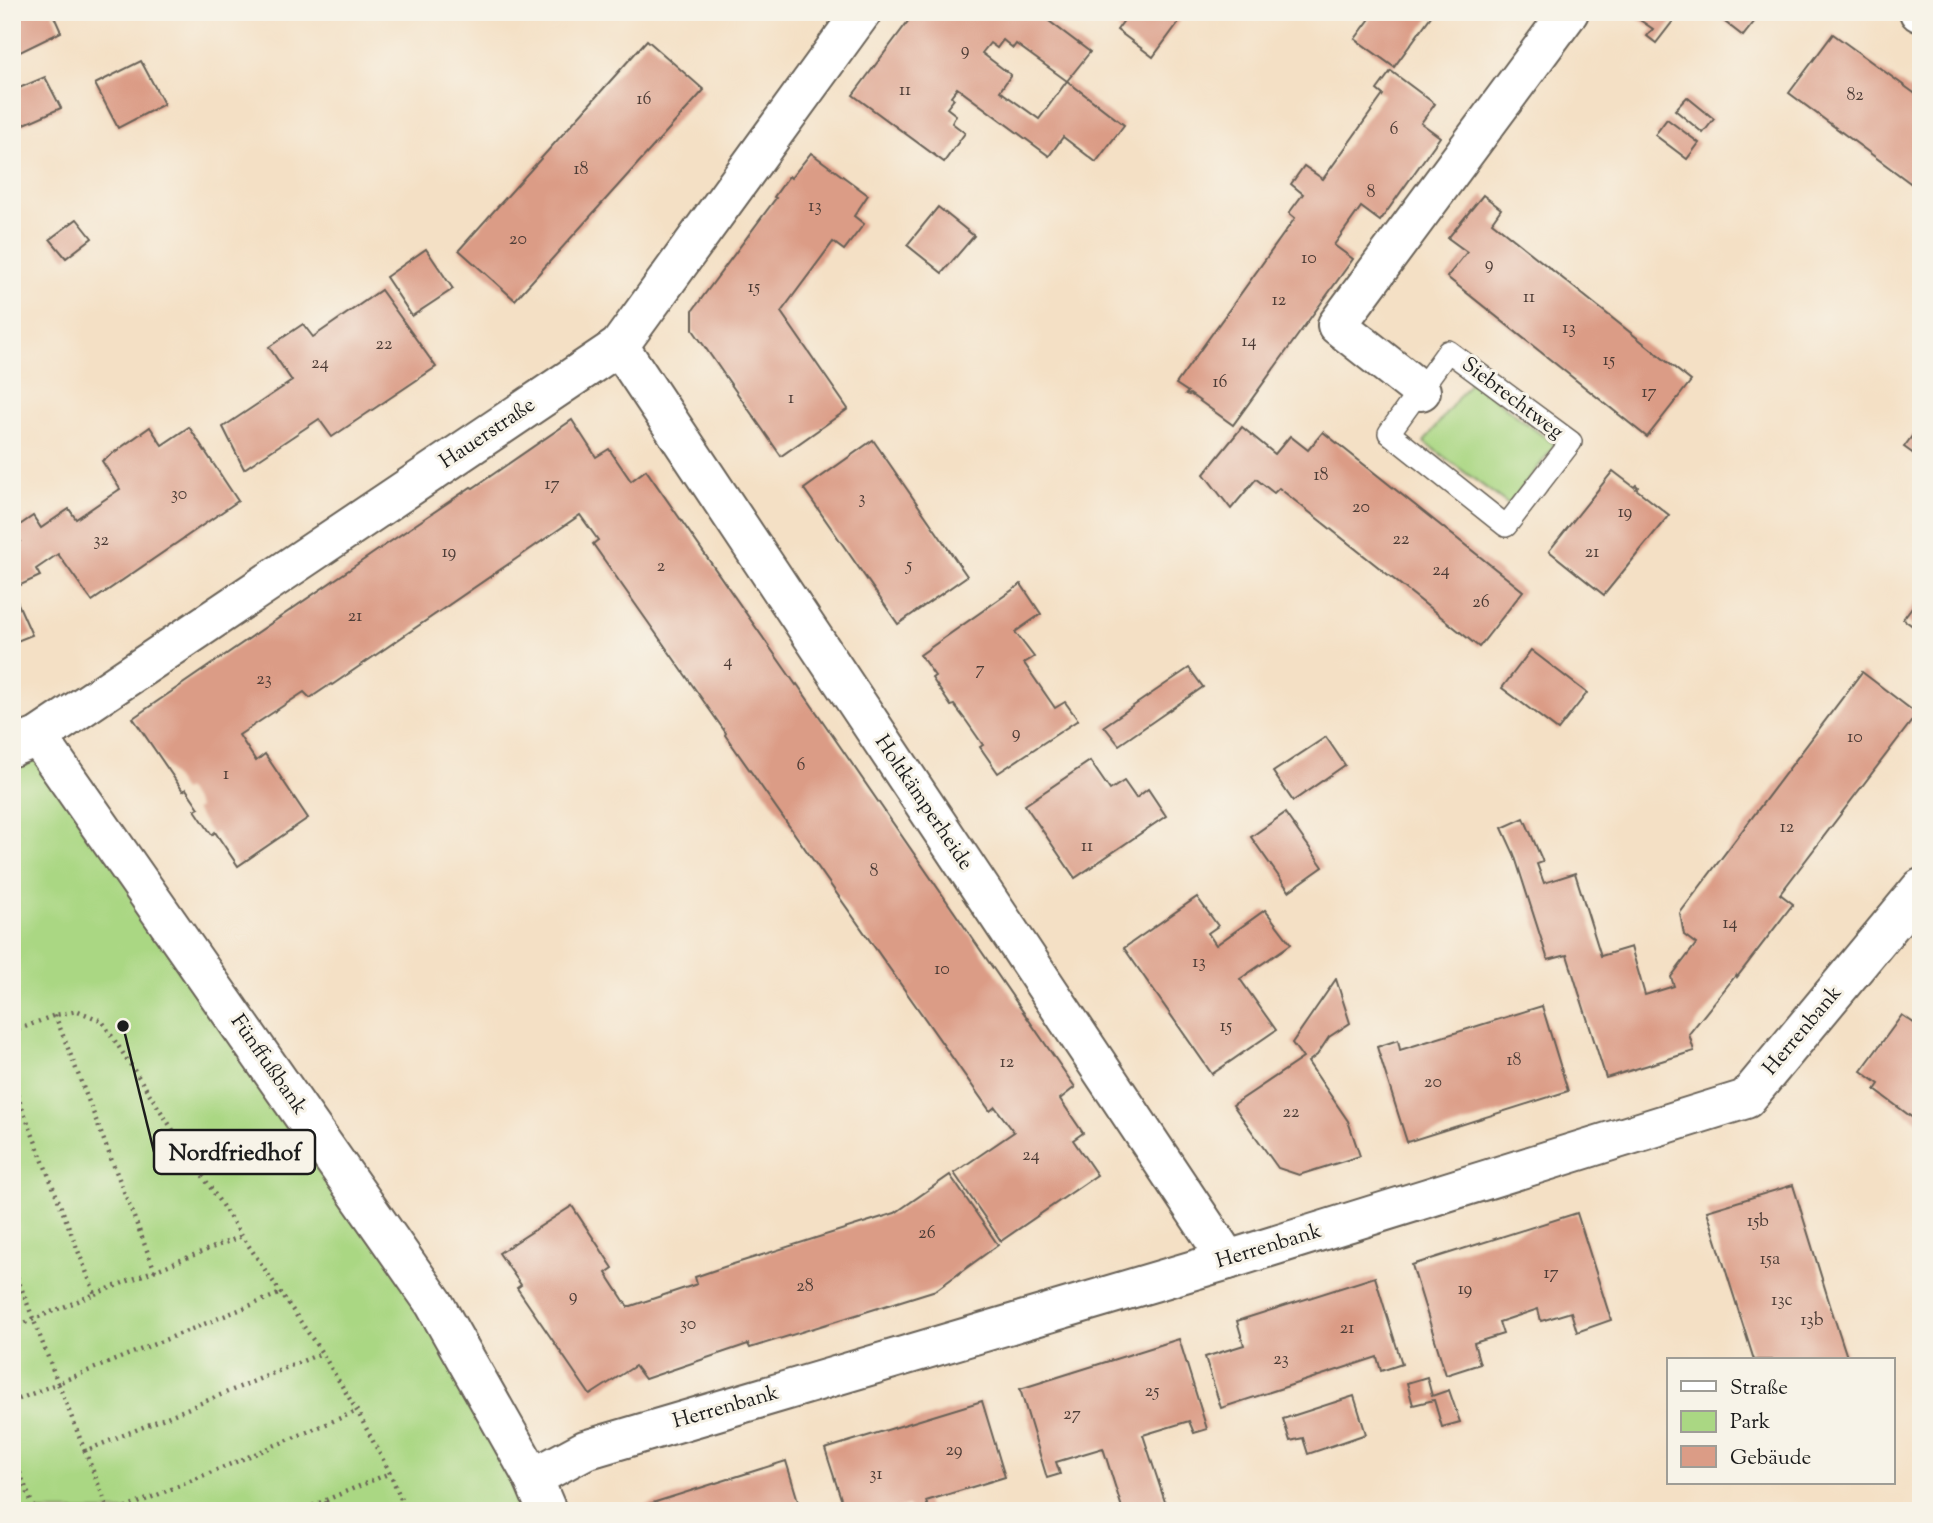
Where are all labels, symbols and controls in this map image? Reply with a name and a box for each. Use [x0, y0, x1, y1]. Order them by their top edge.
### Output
house number: 9 [961, 38, 970, 64]
house number: 11 [899, 78, 911, 104]
house number: 82 [1846, 83, 1864, 109]
house number: 16 [636, 87, 652, 113]
house number: 6 [1390, 117, 1399, 143]
house number: 18 [573, 157, 589, 183]
house number: 8 [1367, 180, 1376, 206]
house number: 13 [808, 194, 822, 220]
house number: 20 [509, 227, 527, 253]
house number: 10 [1301, 246, 1317, 272]
house number: 9 [1485, 252, 1494, 278]
house number: 15 [748, 275, 760, 301]
house number: 11 [1523, 285, 1535, 311]
house number: 12 [1272, 288, 1287, 314]
house number: 13 [1562, 316, 1576, 342]
house number: 14 [1241, 329, 1257, 355]
house number: 22 [376, 332, 393, 358]
house number: 15 [1603, 348, 1615, 374]
house number: 24 [311, 351, 329, 377]
street label: Siebrechtweg [1455, 351, 1569, 447]
house number: 16 [1212, 370, 1228, 396]
house number: 17 [1641, 380, 1657, 406]
house number: 1 [788, 386, 794, 412]
street label: Hauerstraße [434, 391, 542, 477]
house number: 18 [1313, 463, 1329, 489]
house number: 17 [544, 472, 560, 498]
house number: 30 [171, 482, 187, 508]
house number: 3 [858, 486, 866, 512]
house number: 20 [1352, 495, 1370, 521]
house number: 19 [1618, 500, 1633, 526]
house number: 22 [1393, 527, 1410, 553]
house number: 32 [93, 528, 109, 554]
house number: 19 [442, 540, 457, 566]
house number: 21 [1585, 540, 1599, 566]
house number: 5 [905, 553, 912, 579]
house number: 2 [657, 554, 666, 580]
house number: 24 [1432, 558, 1450, 584]
house number: 26 [1472, 590, 1490, 616]
house number: 21 [348, 604, 362, 630]
house number: 4 [723, 649, 733, 675]
house number: 7 [975, 657, 985, 683]
house number: 23 [256, 667, 272, 693]
house number: 9 [1012, 721, 1021, 747]
house number: 10 [1847, 725, 1863, 751]
street label: Holtkämperheide [867, 729, 979, 877]
house number: 6 [797, 753, 806, 779]
house number: 1 [223, 762, 229, 788]
house number: 12 [1780, 815, 1795, 841]
house number: 11 [1081, 834, 1093, 860]
house number: 8 [870, 859, 879, 885]
house number: 14 [1722, 911, 1738, 937]
house number: 13 [1192, 950, 1206, 976]
house number: 10 [934, 957, 950, 983]
street label: Herrenbank [1756, 979, 1850, 1082]
street label: Fünffußbank [222, 1009, 314, 1122]
house number: 15 [1220, 1014, 1232, 1040]
house number: 18 [1506, 1048, 1522, 1074]
house number: 12 [1000, 1050, 1015, 1076]
house number: 20 [1424, 1070, 1442, 1096]
house number: 22 [1283, 1100, 1300, 1126]
callout: Nordfriedhof [154, 1130, 315, 1174]
text: Nordfriedhof [169, 1138, 303, 1171]
house number: 24 [1022, 1143, 1040, 1169]
house number: 15b [1747, 1209, 1769, 1235]
street label: Herrenbank [1212, 1217, 1326, 1277]
house number: 26 [918, 1221, 936, 1247]
house number: 15a [1760, 1247, 1780, 1273]
house number: 17 [1543, 1261, 1559, 1287]
house number: 28 [796, 1274, 814, 1300]
house number: 19 [1458, 1277, 1473, 1303]
house number: 9 [569, 1284, 578, 1310]
house number: 13c [1771, 1288, 1793, 1314]
house number: 13b [1800, 1308, 1824, 1334]
house number: 30 [680, 1312, 696, 1338]
house number: 21 [1340, 1316, 1354, 1342]
house number: 23 [1273, 1347, 1289, 1373]
legend [1667, 1358, 1895, 1484]
text: Straße [1730, 1374, 1788, 1404]
street label: Herrenbank [669, 1378, 783, 1437]
house number: 25 [1145, 1379, 1159, 1405]
house number: 27 [1063, 1402, 1081, 1428]
text: Park [1730, 1408, 1771, 1438]
house number: 29 [945, 1438, 963, 1464]
text: Gebäude [1730, 1444, 1811, 1474]
house number: 31 [869, 1462, 883, 1488]

